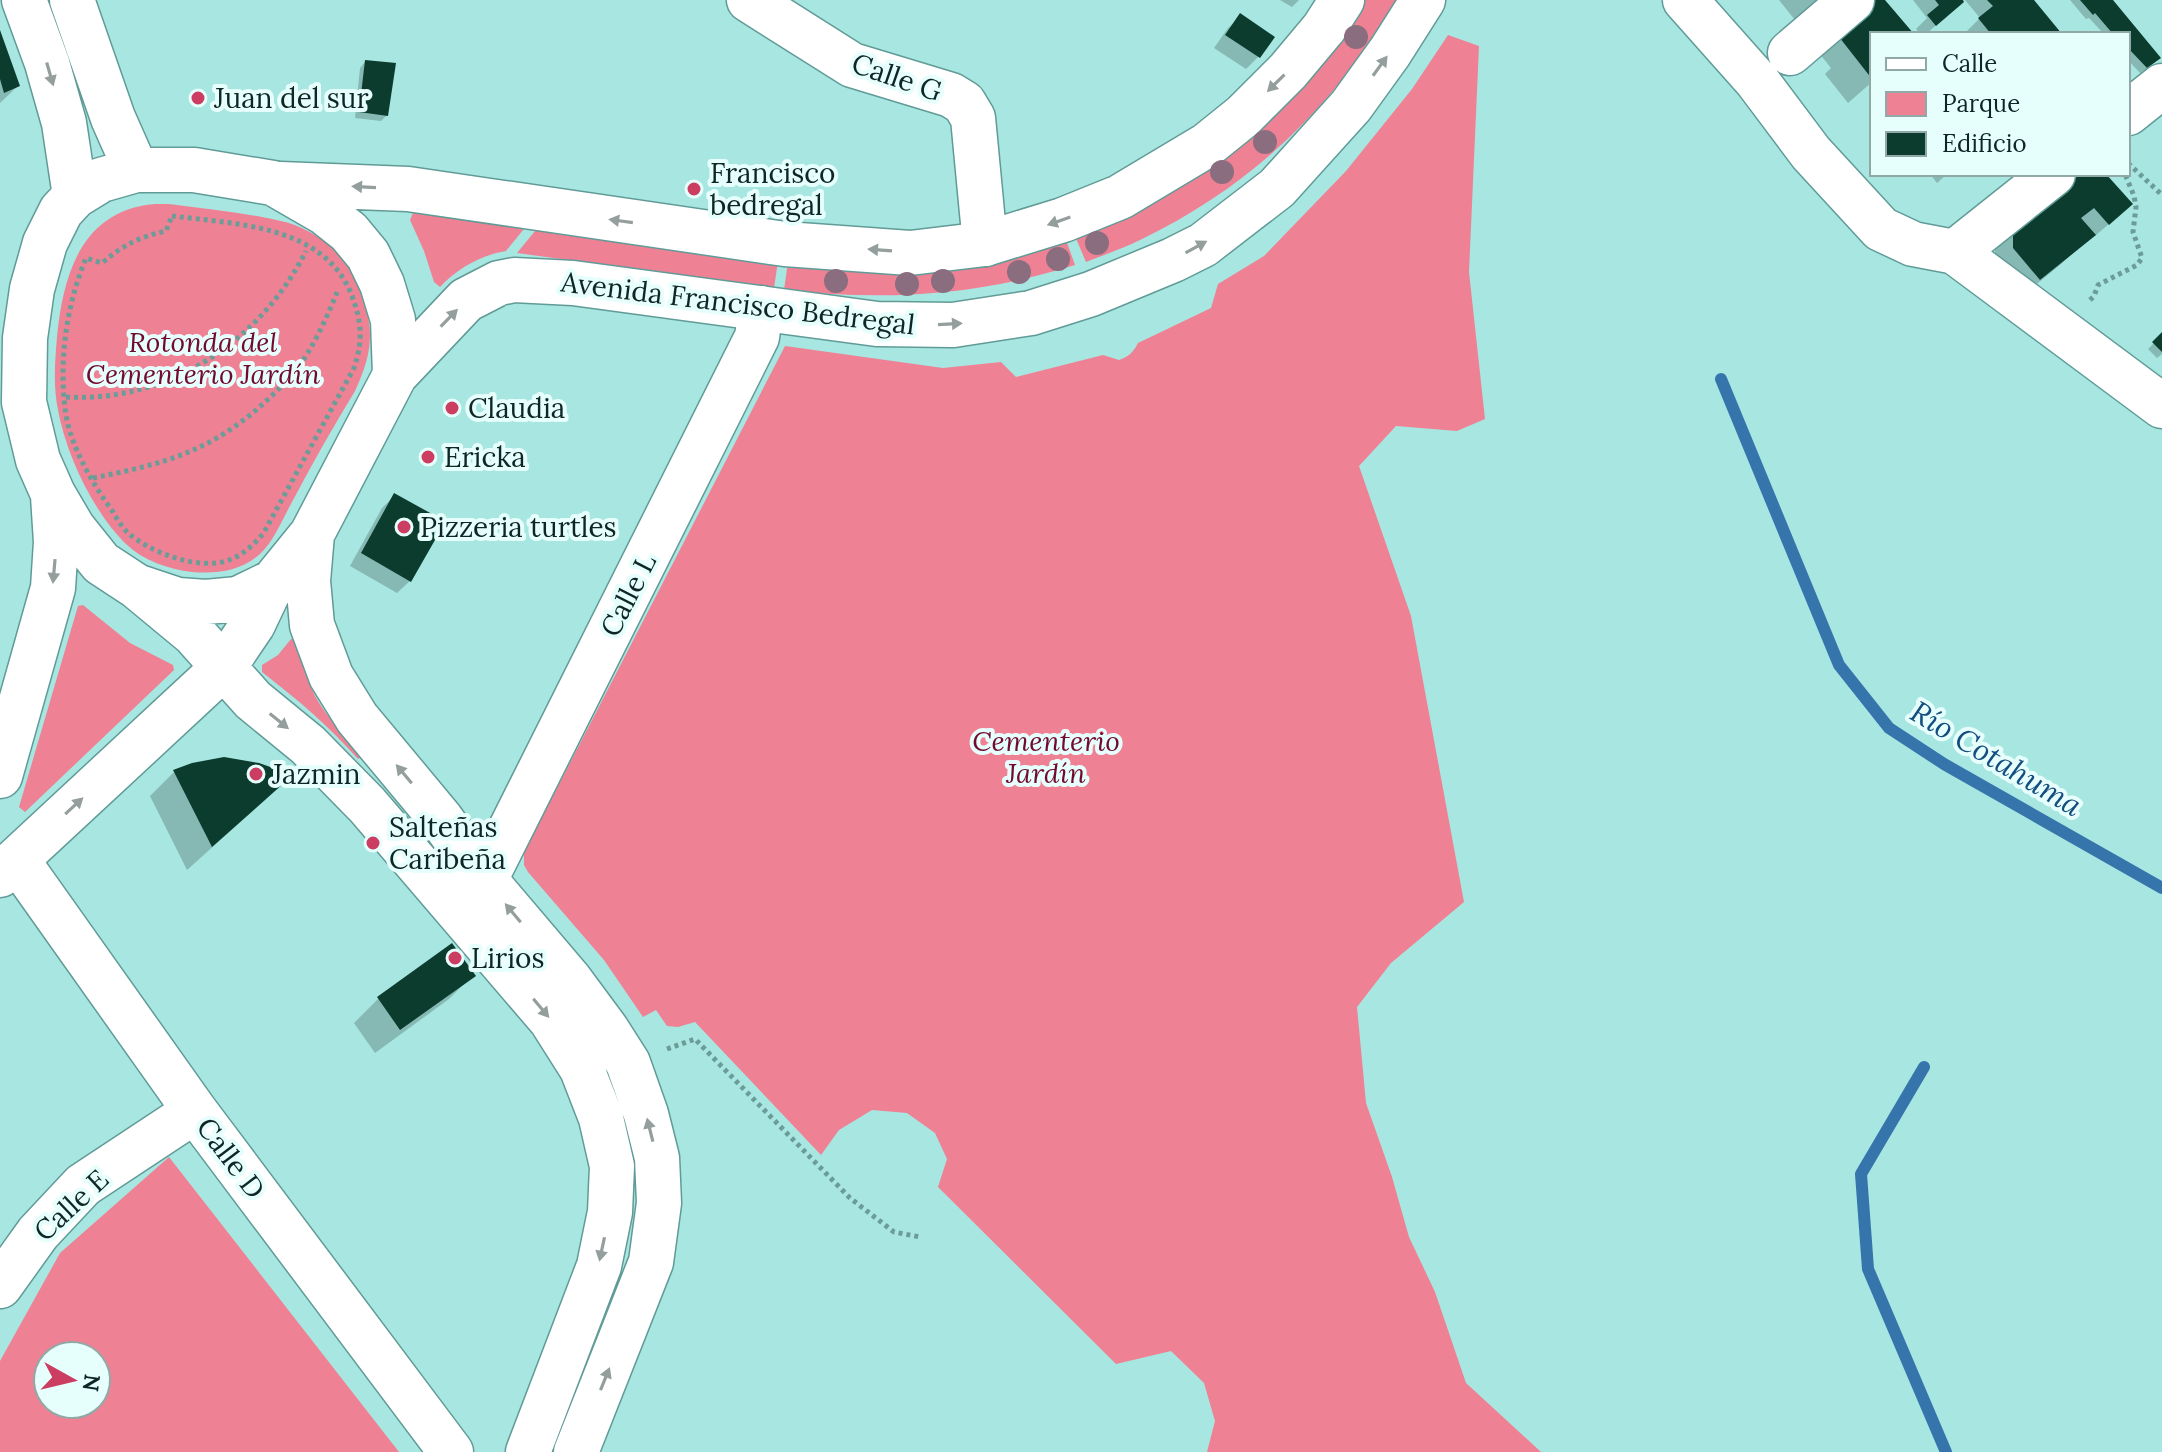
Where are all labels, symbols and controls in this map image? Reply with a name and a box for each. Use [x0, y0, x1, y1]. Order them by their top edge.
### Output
legend [1870, 32, 2130, 176]
street label: Calle G [847, 45, 947, 109]
text: Calle [1942, 48, 1997, 79]
one-way arrow [1372, 56, 1387, 77]
one-way arrow [44, 62, 57, 86]
one-way arrow [1267, 73, 1286, 92]
place label: Juan del sur [213, 80, 369, 116]
text: Parque [1942, 88, 2020, 119]
marker: Juan del sur [189, 89, 207, 107]
text: Edificio [1942, 128, 2027, 159]
place label: Francisco bedregal [710, 155, 835, 223]
marker: Francisco bedregal [685, 180, 703, 198]
one-way arrow [351, 181, 376, 194]
one-way arrow [609, 214, 634, 227]
one-way arrow [1047, 215, 1071, 227]
one-way arrow [1185, 240, 1207, 254]
one-way arrow [867, 243, 892, 256]
street label: Avenida Francisco Bedregal [558, 263, 917, 343]
one-way arrow [439, 309, 458, 328]
one-way arrow [938, 317, 963, 330]
park label: Rotonda del Cementerio Jardín [86, 324, 320, 392]
place label: Claudia [468, 390, 565, 426]
marker: Claudia [443, 399, 461, 417]
place label: Ericka [444, 439, 526, 475]
marker: Ericka [419, 448, 437, 466]
place label: Pizzeria turtles [420, 509, 617, 545]
marker: Pizzeria turtles [395, 518, 413, 536]
street label: Calle L [592, 548, 664, 642]
one-way arrow [47, 559, 60, 584]
water label: Río Cotahuma [1904, 692, 2090, 824]
one-way arrow [269, 712, 289, 729]
park label: Cementerio Jardín [972, 723, 1120, 791]
place label: Jazmin [271, 756, 361, 792]
one-way arrow [396, 764, 412, 784]
marker: Jazmin [247, 765, 265, 783]
one-way arrow [64, 798, 83, 816]
place label: Salteñas Caribeña [389, 809, 506, 877]
marker: Salteñas Caribeña [364, 834, 382, 852]
one-way arrow [505, 903, 522, 923]
place label: Lirios [471, 940, 544, 976]
marker: Lirios [446, 949, 464, 967]
one-way arrow [532, 997, 549, 1017]
street label: Calle D [189, 1110, 273, 1206]
one-way arrow [643, 1117, 656, 1142]
street label: Calle E [26, 1161, 116, 1249]
one-way arrow [596, 1237, 608, 1262]
north arrow [32, 1340, 112, 1420]
one-way arrow [599, 1367, 612, 1391]
text: N [77, 1372, 107, 1393]

